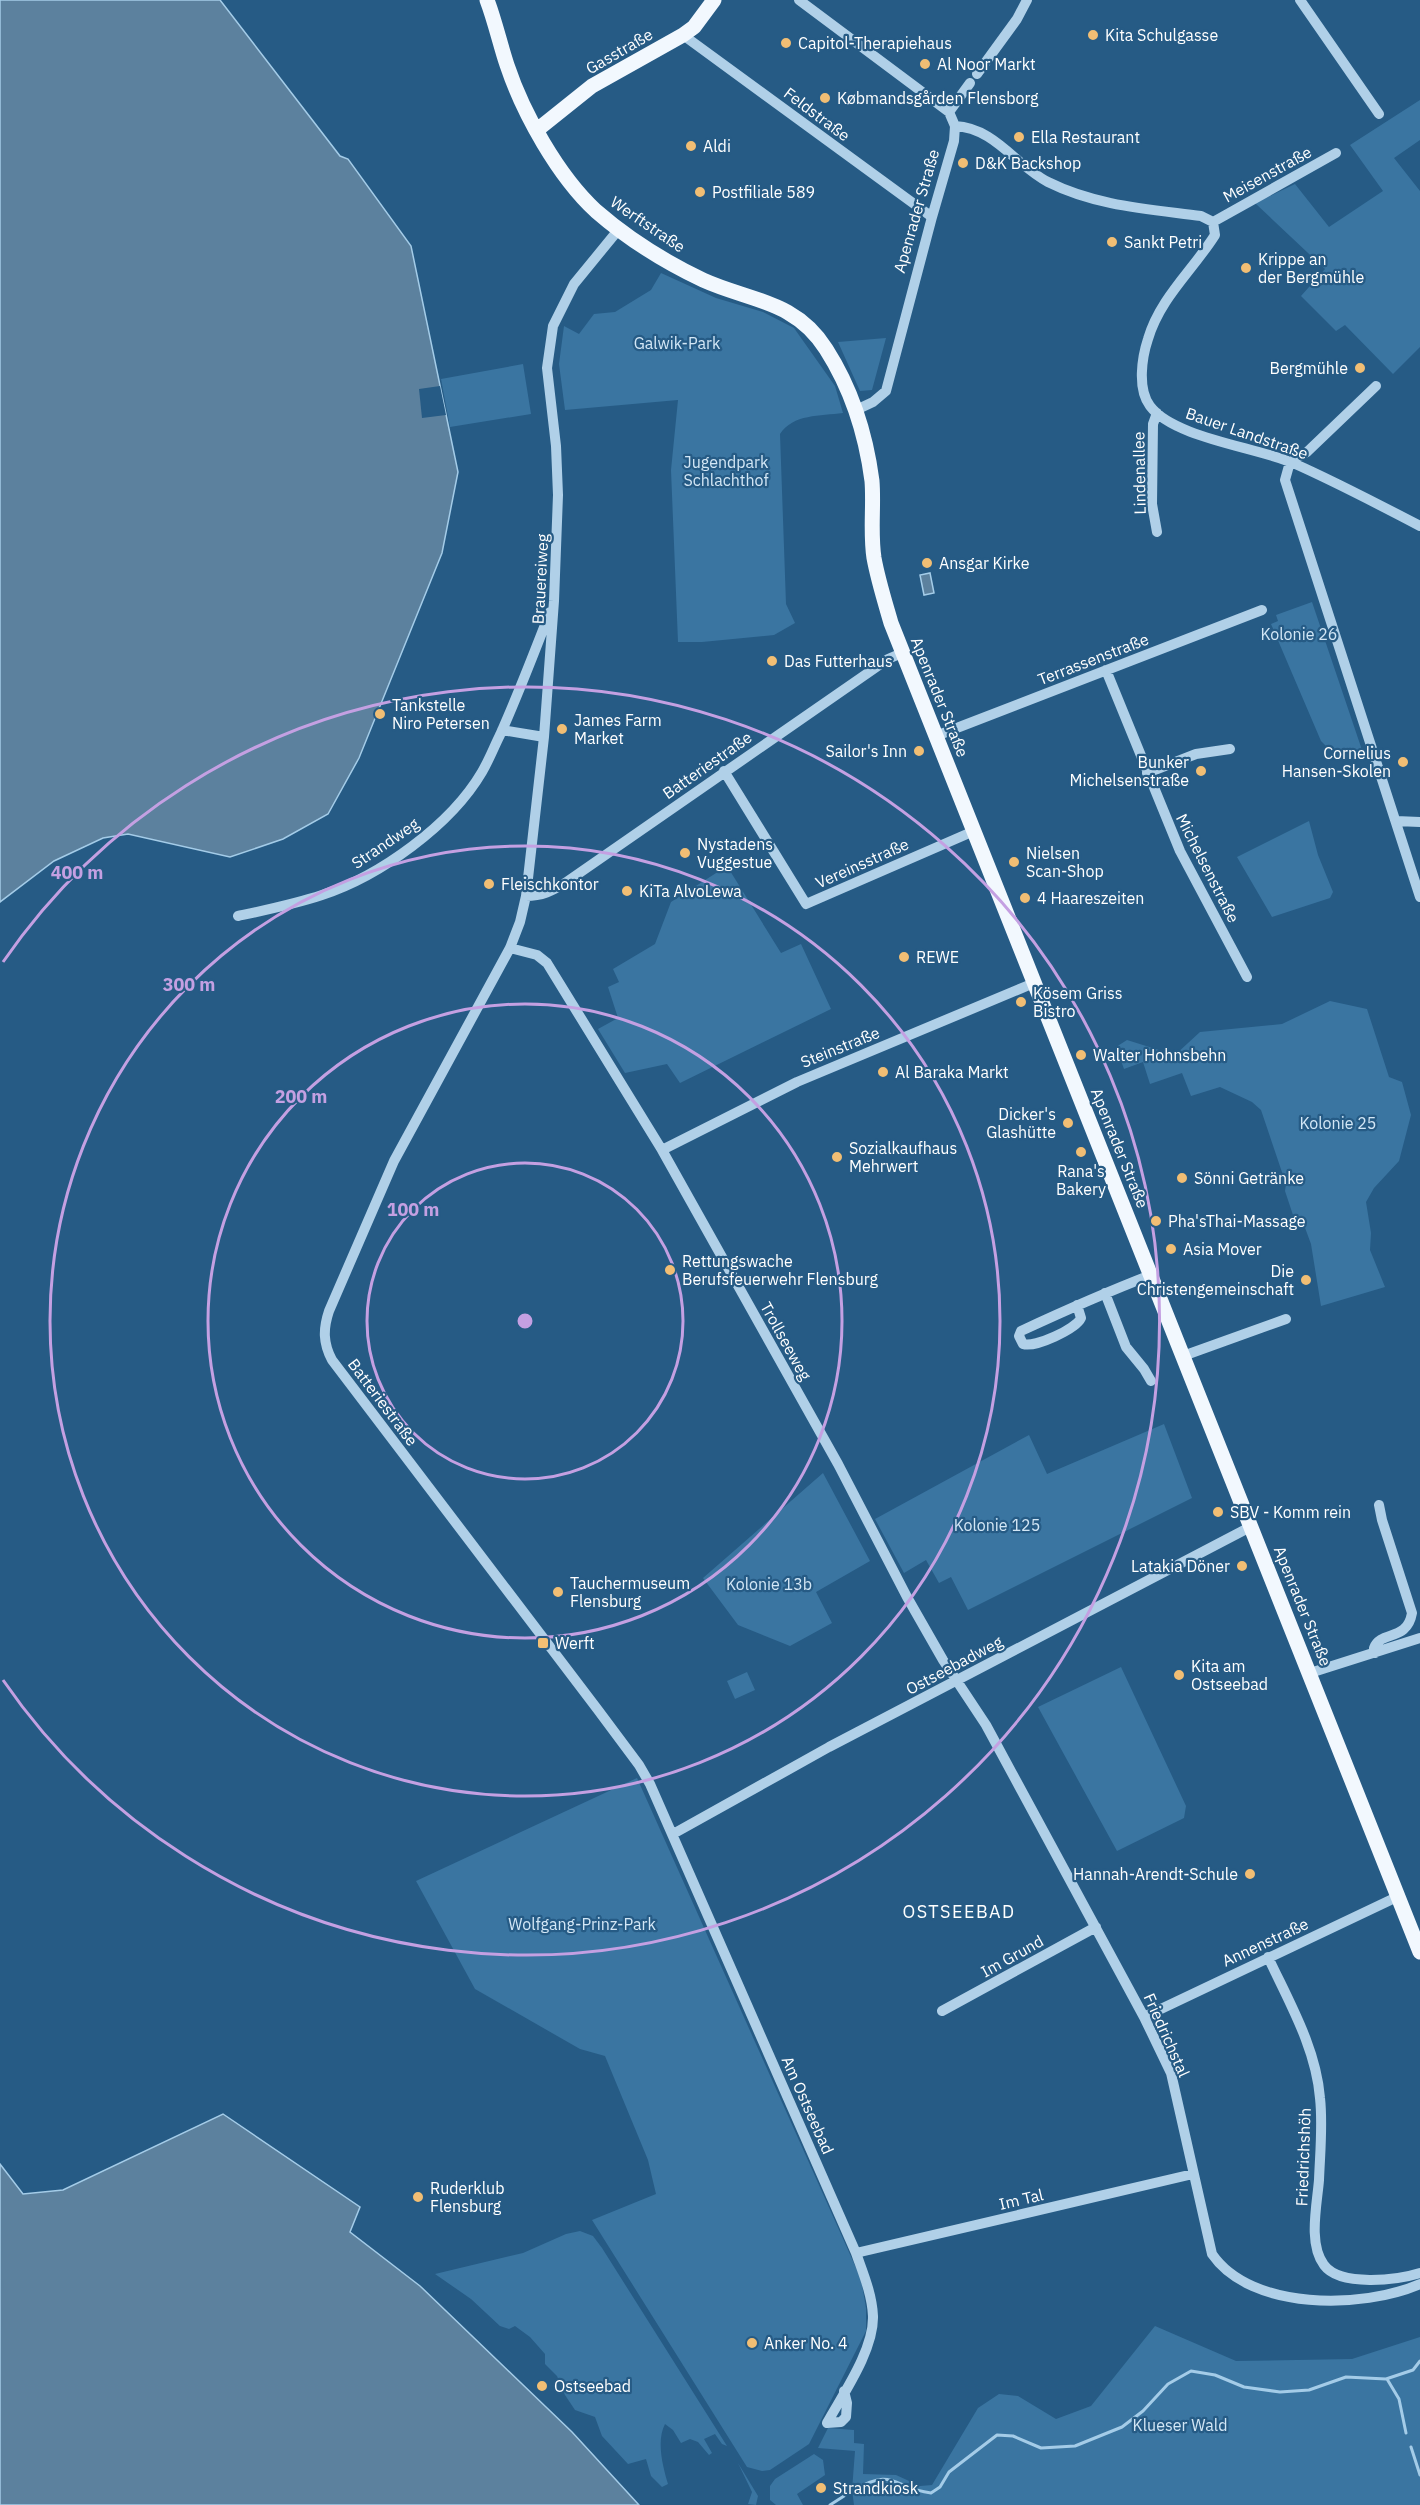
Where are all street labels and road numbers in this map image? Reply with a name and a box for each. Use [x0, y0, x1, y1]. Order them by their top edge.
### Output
street label: Gasstraße [582, 24, 656, 78]
street label: Feldstraße [780, 83, 854, 145]
street label: Meisenstraße [1219, 141, 1315, 207]
street label: Apenrader Straße [889, 147, 943, 275]
street label: Werftstraße [607, 192, 690, 257]
street label: Bauer Landstraße [1183, 403, 1311, 463]
street label: Lindenallee [1128, 431, 1150, 515]
street label: Brauereiweg [528, 533, 552, 625]
street label: Terrassenstraße [1035, 629, 1151, 689]
street label: Apenrader Straße [907, 634, 973, 760]
street label: Batteriestraße [659, 727, 756, 803]
street label: Michelsenstraße [1172, 810, 1244, 926]
street label: Strandweg [347, 813, 423, 873]
street label: Vereinsstraße [812, 833, 912, 892]
street label: Steinstraße [798, 1022, 883, 1072]
street label: Apenrader Straße [1087, 1085, 1153, 1211]
street label: Trollseeweg [756, 1298, 816, 1384]
street label: Batteriestraße [344, 1354, 422, 1450]
street label: Apenrader Straße [1270, 1543, 1336, 1669]
street label: Ostseebadweg [902, 1631, 1006, 1699]
street label: Annenstraße [1219, 1913, 1312, 1971]
street label: Im Grund [977, 1931, 1047, 1981]
street label: Friedrichstal [1140, 1990, 1194, 2080]
street label: Am Ostseebad [777, 2053, 839, 2157]
street label: Friedrichshöh [1291, 2107, 1315, 2207]
street label: Im Tal [997, 2184, 1045, 2214]

